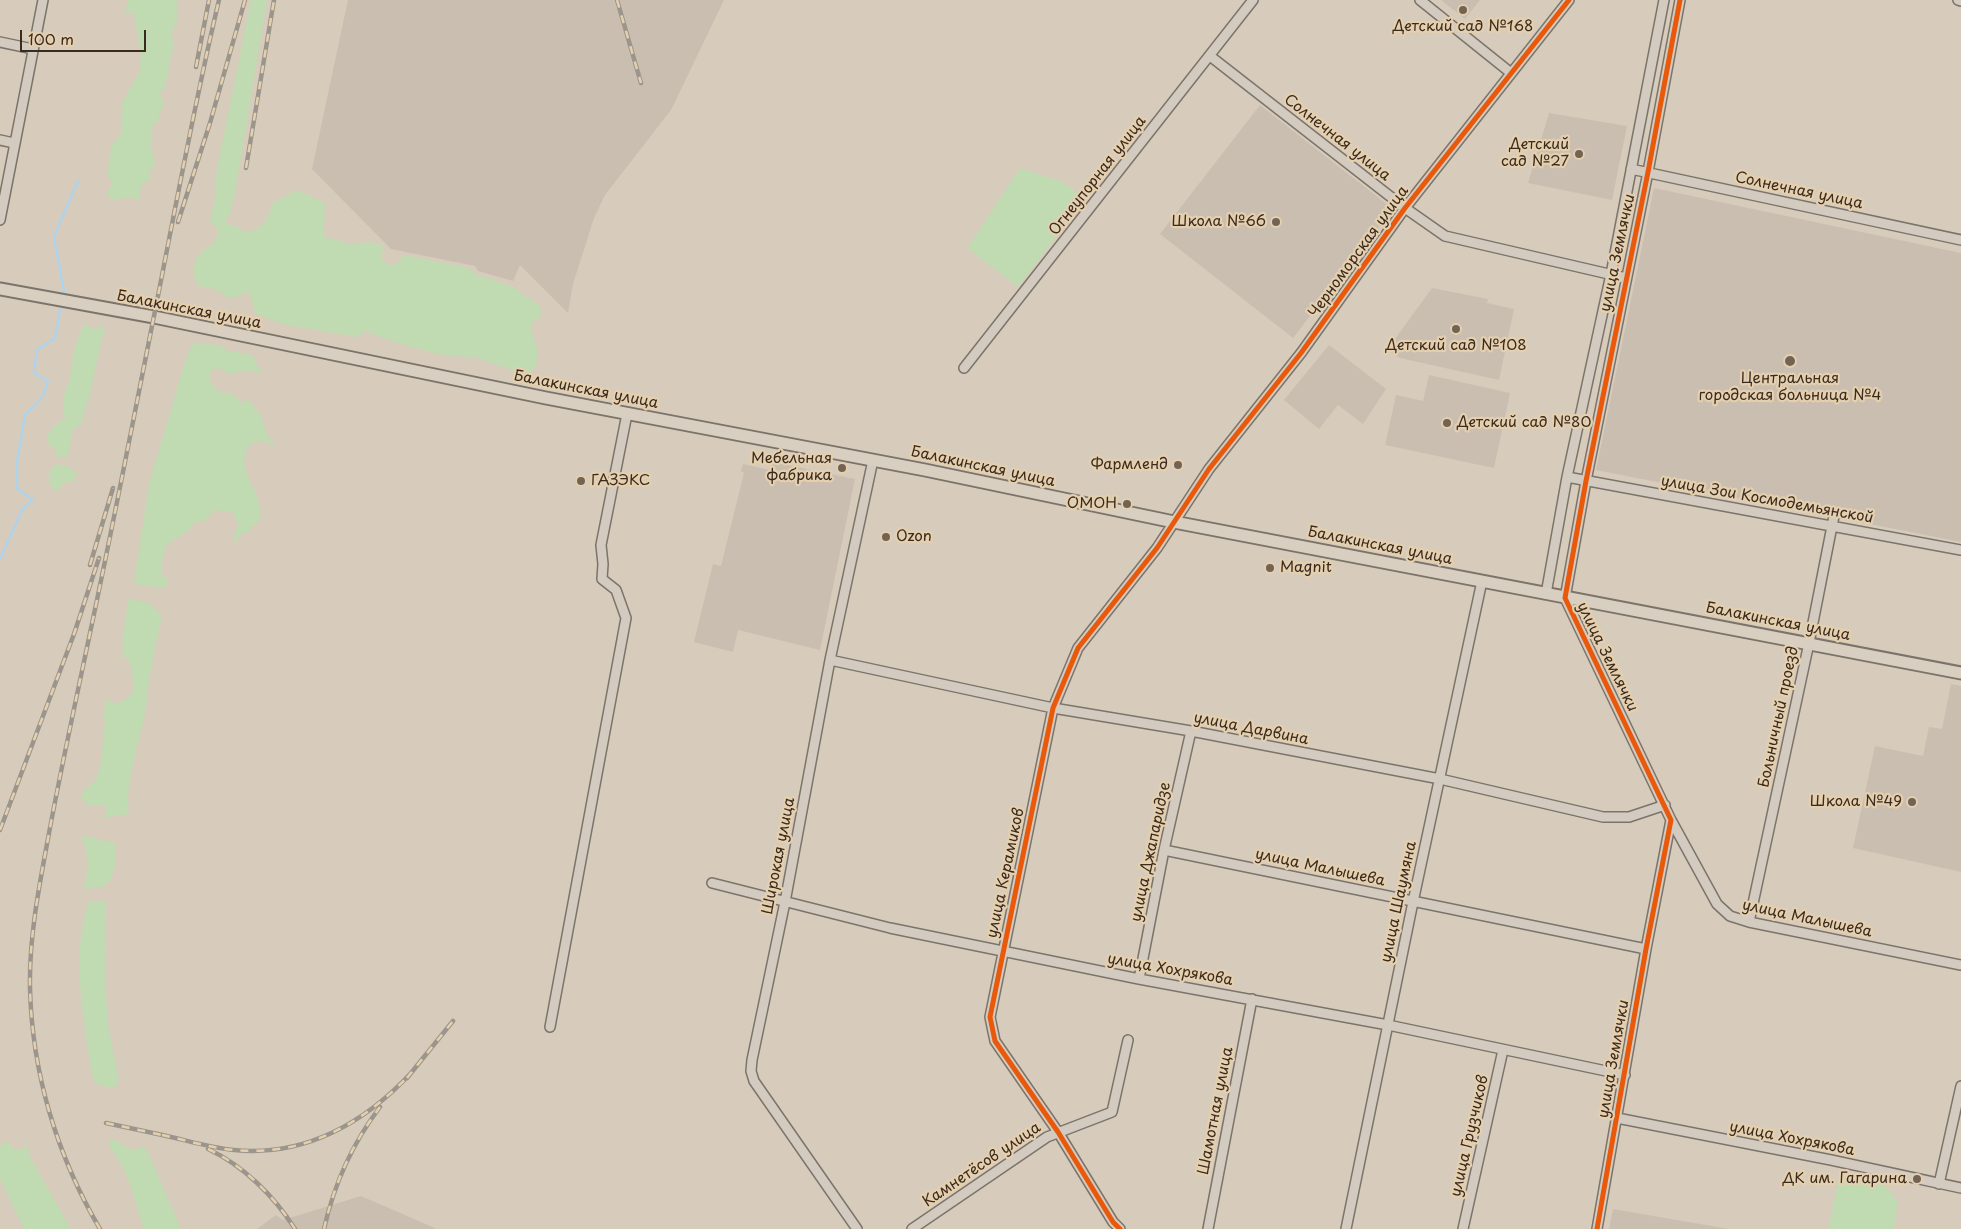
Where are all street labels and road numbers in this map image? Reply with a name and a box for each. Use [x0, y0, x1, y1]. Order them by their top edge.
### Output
street label: Солнечная улица [1280, 91, 1394, 185]
street label: Огнеупорная улица [1046, 113, 1150, 239]
street label: Солнечная улица [1734, 169, 1864, 213]
street label: Черноморская улица [1305, 183, 1413, 321]
street label: улица Землячки [1597, 192, 1639, 314]
street label: Балакинская улица [115, 287, 263, 333]
street label: Балакинская улица [512, 367, 660, 413]
street label: Балакинская улица [909, 443, 1057, 491]
street label: улица Зои Космодемьянской [1659, 472, 1875, 528]
street label: Балакинская улица [1306, 523, 1454, 569]
street label: улица Землячки [1573, 599, 1641, 715]
street label: Балакинская улица [1704, 599, 1852, 645]
street label: Больничный проезд [1755, 645, 1803, 789]
street label: улица Дарвина [1192, 709, 1310, 749]
street label: улица Джапаридзе [1127, 780, 1175, 924]
street label: Широкая улица [759, 796, 799, 916]
street label: улица Керамиков [983, 806, 1029, 940]
street label: улица Шаумяна [1377, 840, 1421, 964]
street label: улица Малышева [1253, 845, 1387, 891]
street label: улица Малышева [1740, 896, 1874, 942]
street label: улица Хохрякова [1106, 950, 1234, 990]
street label: улица Землячки [1595, 998, 1633, 1120]
street label: Шамотная улица [1195, 1045, 1237, 1177]
street label: улица Грузчиков [1447, 1073, 1493, 1199]
street label: улица Хохрякова [1728, 1118, 1856, 1160]
street label: Камнетёсов улица [920, 1119, 1044, 1211]

